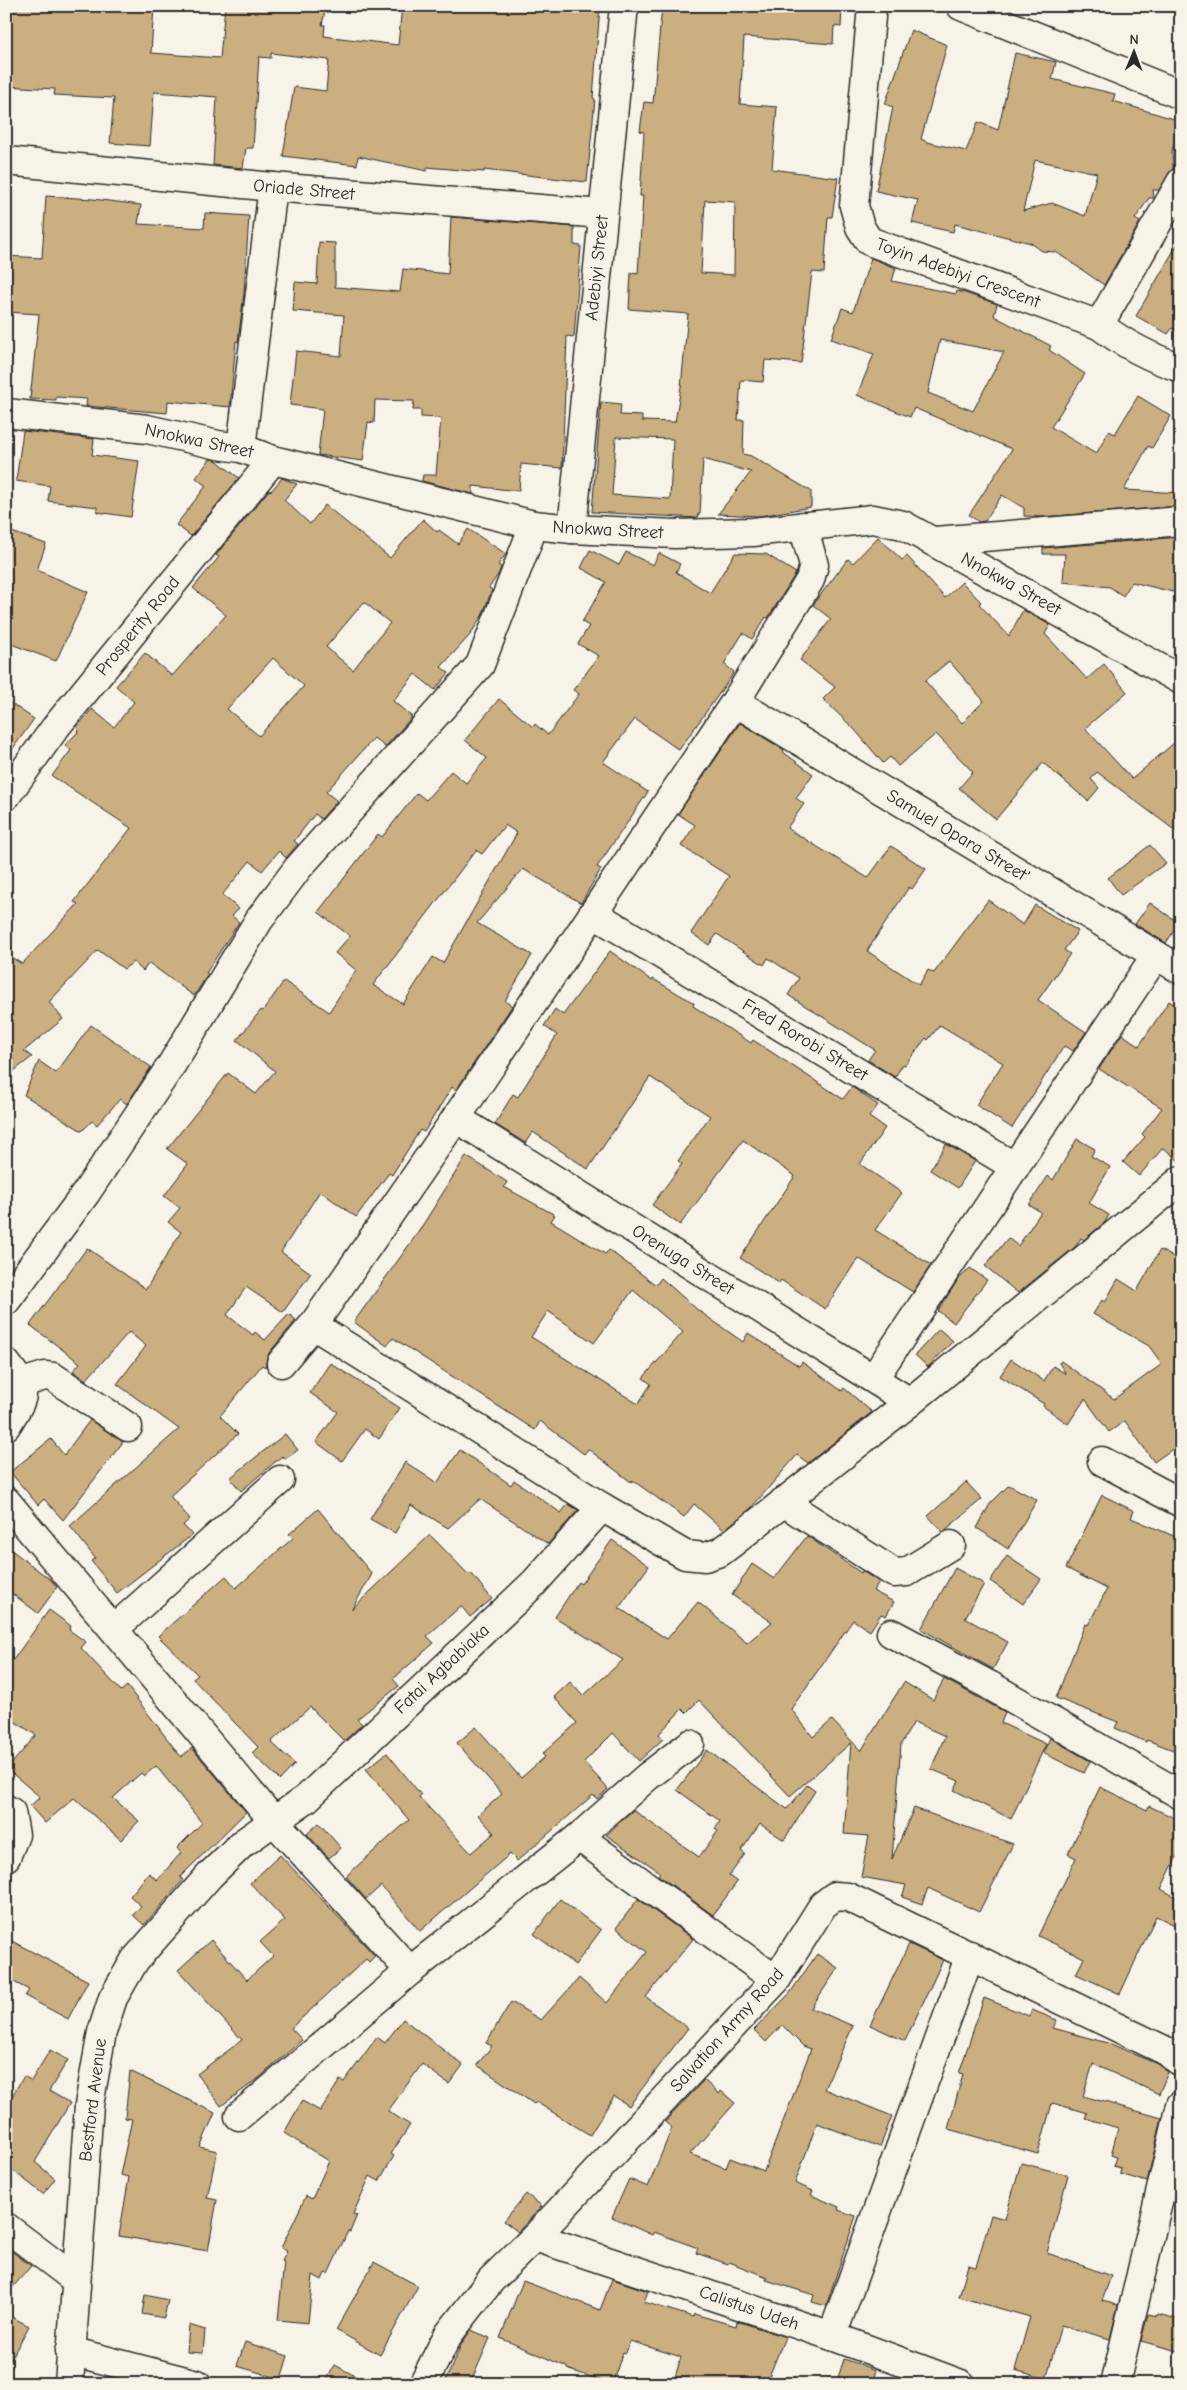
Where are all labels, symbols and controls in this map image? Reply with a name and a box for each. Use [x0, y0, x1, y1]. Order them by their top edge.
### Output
north arrow [1110, 28, 1160, 78]
text: N [1130, 31, 1139, 48]
street label: Oriade Street [252, 175, 356, 205]
street label: Adebiyi Street [581, 213, 613, 322]
street label: Toyin Adebiyi Crescent [873, 234, 1044, 313]
street label: Nnokwa Street [143, 419, 256, 463]
street label: Nnokwa Street [552, 517, 665, 543]
street label: Nnokwa Street [957, 548, 1065, 620]
street label: Prosperity Road [92, 572, 184, 680]
street label: Samuel Opara Street' [883, 785, 1033, 887]
street label: Fred Rorobi Street [738, 994, 872, 1086]
street label: Orenuga Street [628, 1220, 739, 1300]
street label: Fatai Agbabiaka [390, 1620, 494, 1718]
street label: Salvation Army Road [666, 1964, 788, 2096]
street label: Bestford Avenue [75, 2037, 111, 2163]
street label: Calistus Udeh [696, 2281, 802, 2335]

